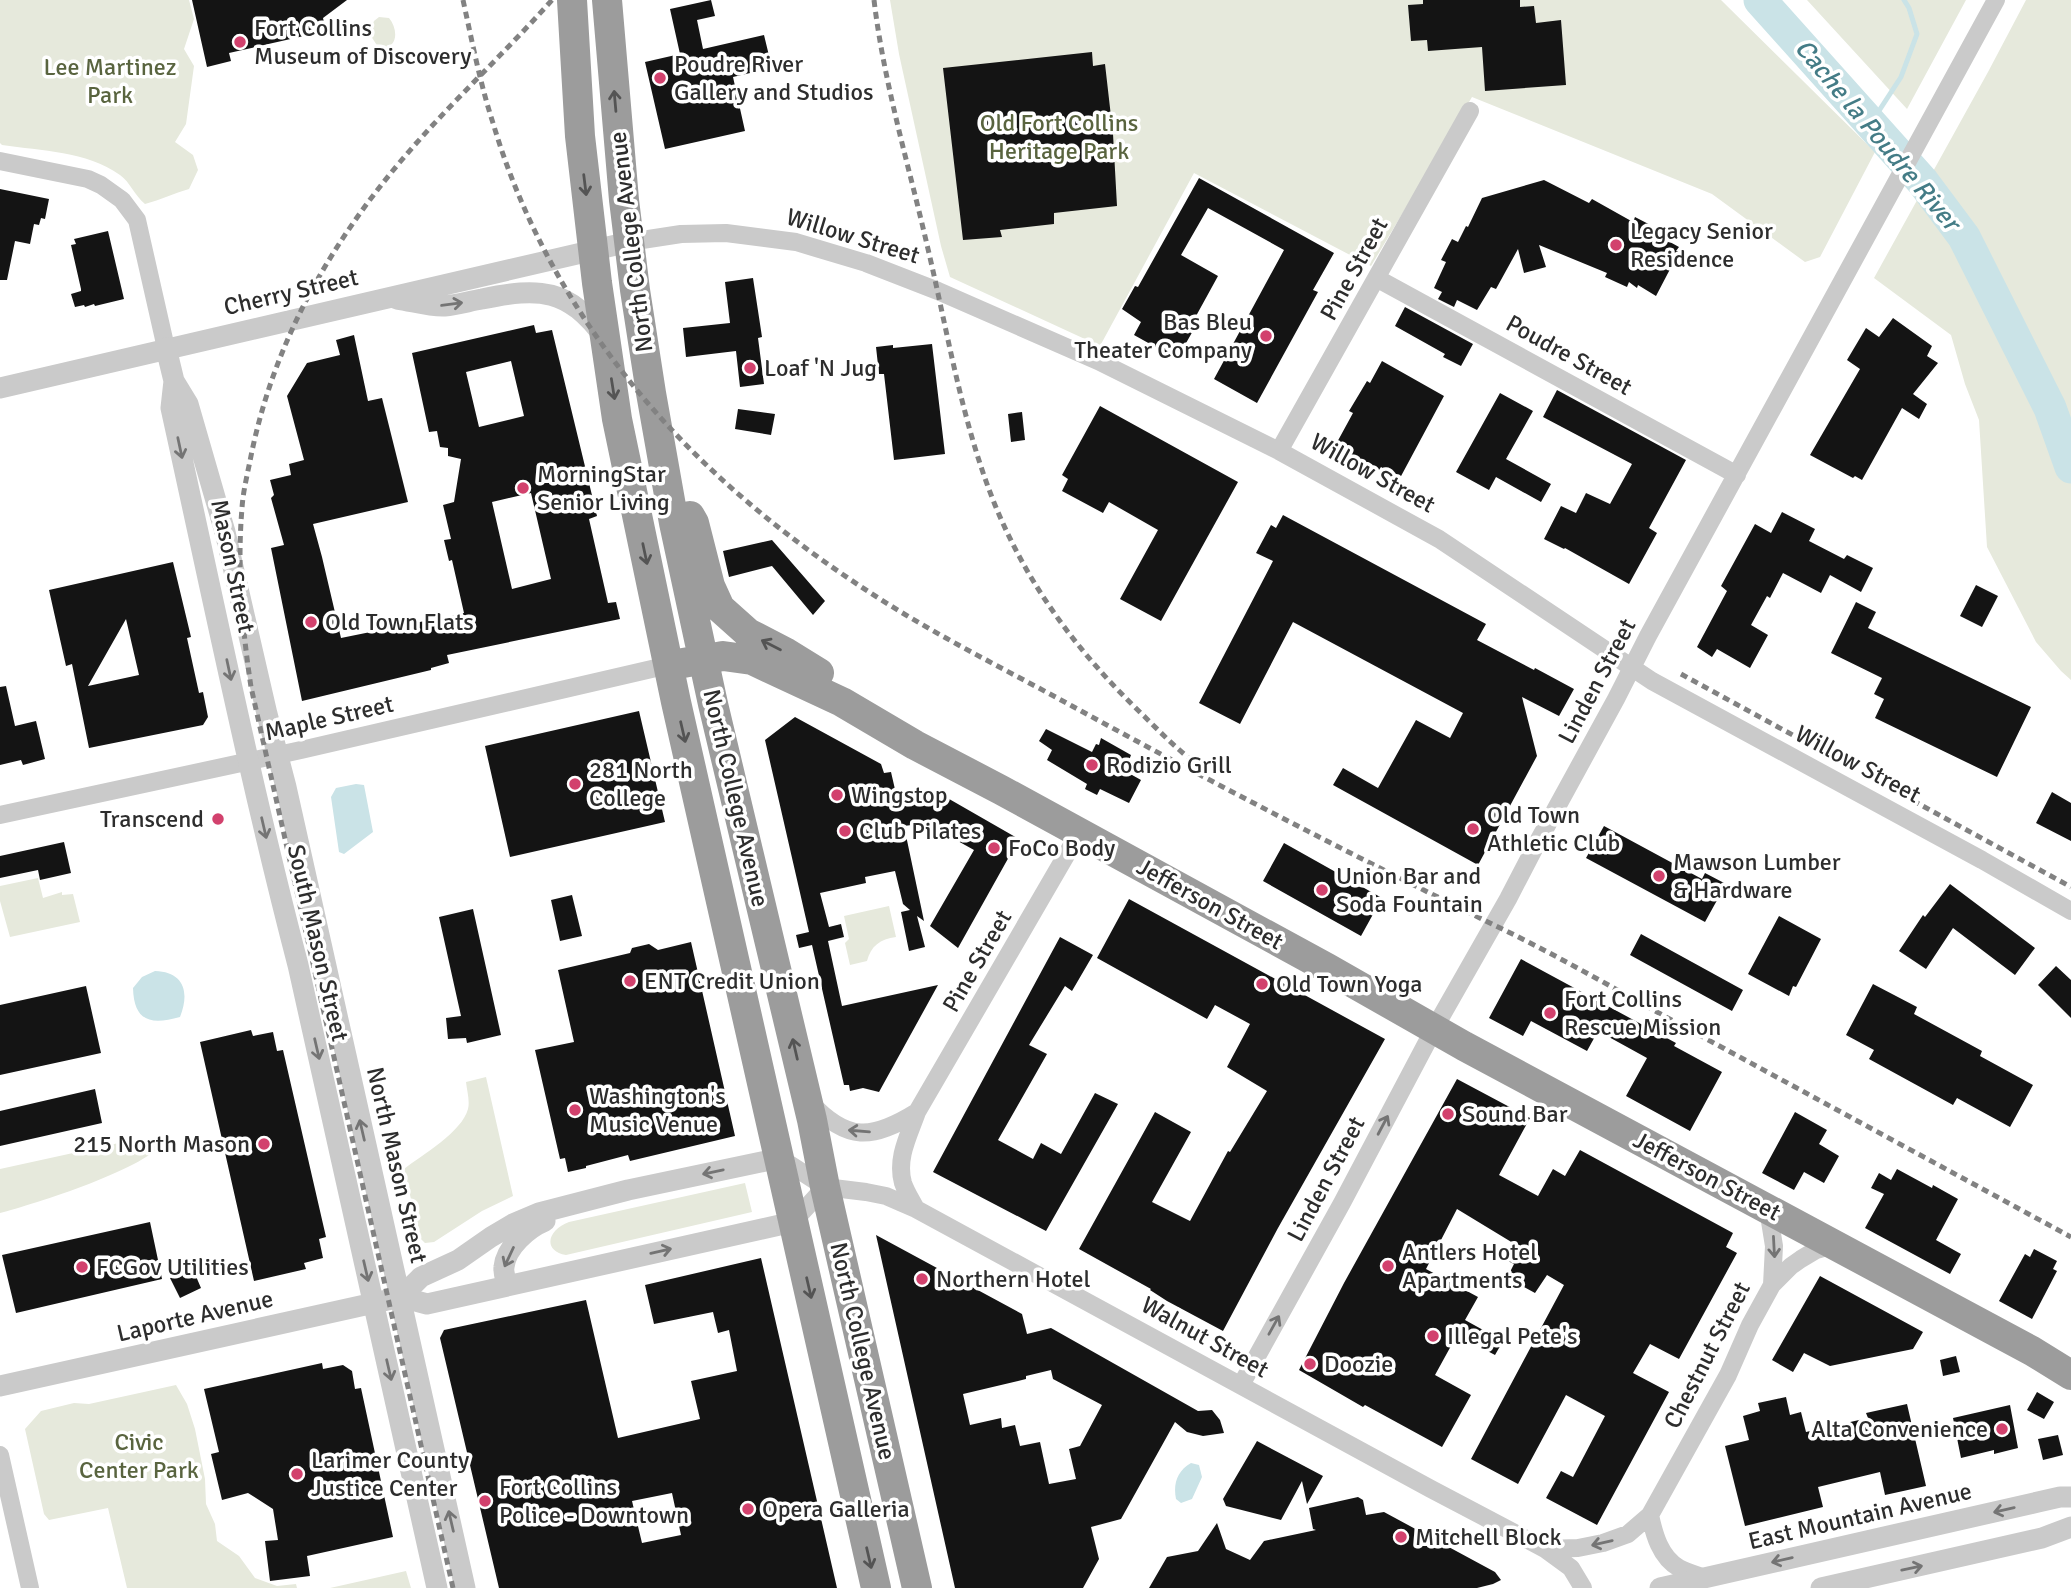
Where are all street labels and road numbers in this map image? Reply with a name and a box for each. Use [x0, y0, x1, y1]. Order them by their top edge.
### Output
street label: North College Avenue [603, 130, 659, 354]
street label: Willow Street [783, 201, 923, 271]
street label: Pine Street [1313, 212, 1395, 326]
street label: Cherry Street [221, 262, 361, 322]
street label: Poudre Street [1501, 308, 1637, 402]
street label: Willow Street [1305, 426, 1441, 520]
street label: Mason Street [204, 497, 262, 635]
street label: Linden Street [1552, 613, 1642, 749]
street label: North College Avenue [696, 686, 776, 910]
street label: Maple Street [262, 689, 396, 747]
street label: Willow Street [1790, 718, 1926, 810]
street label: South Mason Street [281, 842, 355, 1044]
street label: Jefferson Street [1132, 851, 1288, 957]
street label: Pine Street [936, 905, 1018, 1017]
street label: North Mason Street [360, 1064, 434, 1266]
street label: Linden Street [1281, 1111, 1371, 1247]
street label: Jefferson Street [1628, 1125, 1786, 1227]
street label: North College Avenue [823, 1239, 903, 1463]
street label: Chestnut Street [1657, 1277, 1757, 1433]
street label: Laporte Avenue [114, 1283, 276, 1349]
street label: Walnut Street [1136, 1290, 1274, 1384]
street label: East Mountain Avenue [1745, 1476, 1975, 1556]

